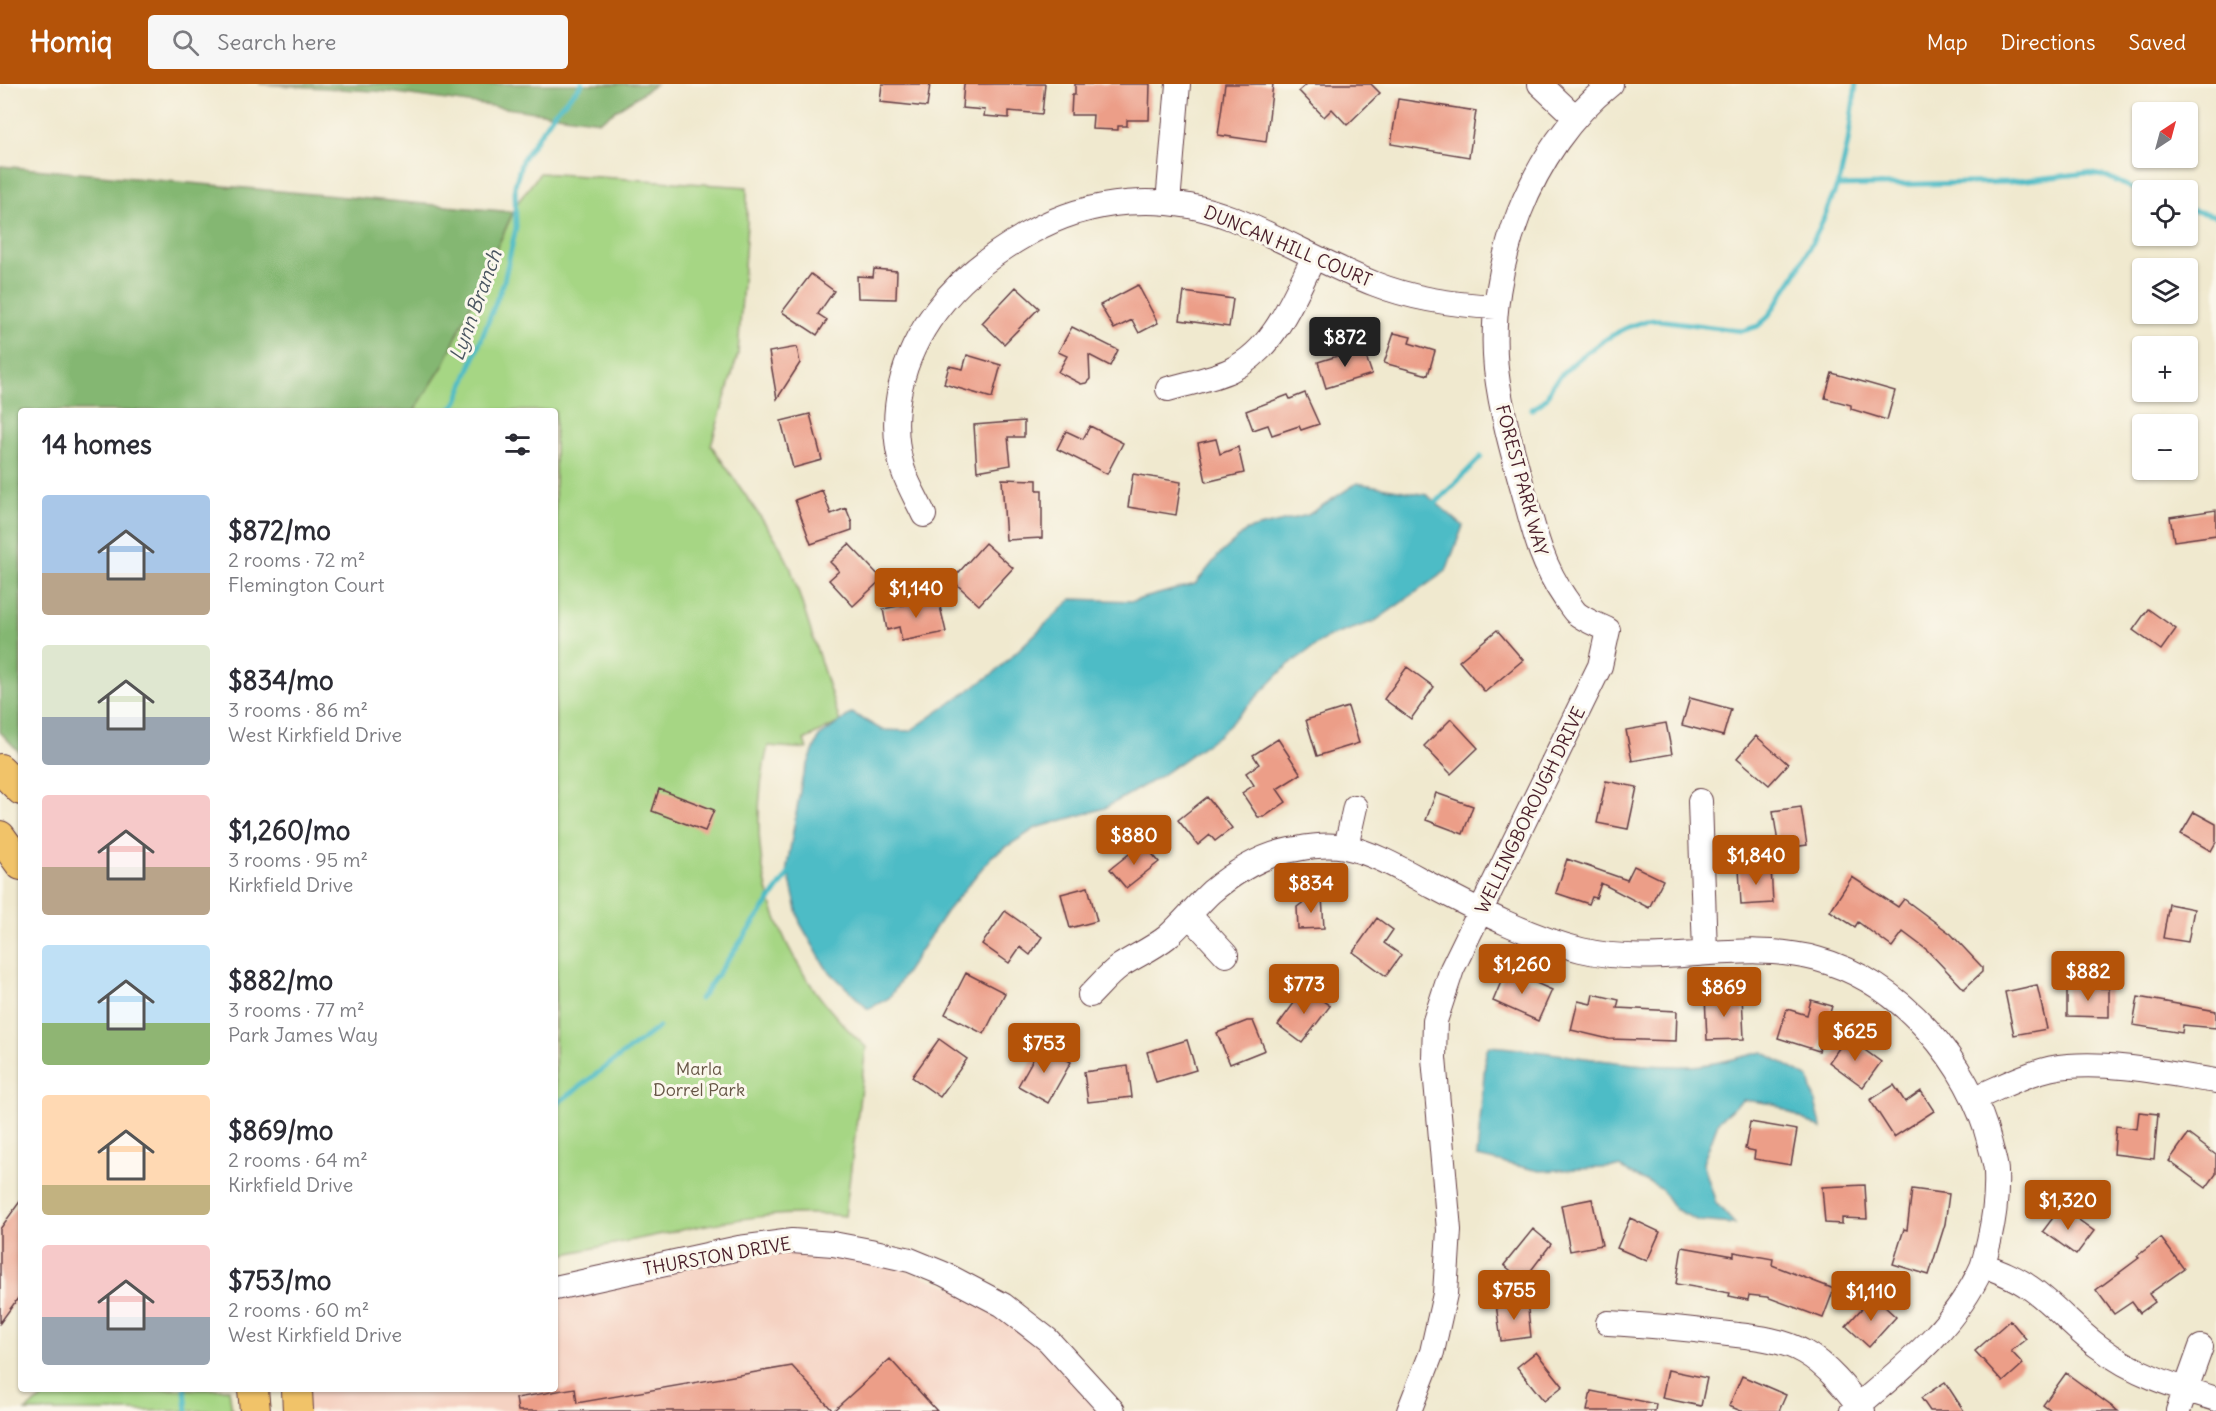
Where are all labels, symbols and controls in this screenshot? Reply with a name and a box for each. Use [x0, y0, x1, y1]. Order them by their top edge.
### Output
search box [148, 15, 568, 69]
text: Homiq [30, 24, 112, 60]
icon: search [169, 26, 202, 59]
text: Search here [217, 28, 336, 56]
text: Map [1927, 29, 1968, 56]
text: Directions [2001, 29, 2095, 56]
text: Saved [2128, 29, 2186, 56]
north arrow [2132, 102, 2198, 168]
map controls [2132, 102, 2198, 480]
button: locate [2132, 180, 2198, 246]
street label: DUNCAN HILL COURT [1200, 200, 1376, 292]
water label: Lynn Branch [443, 246, 507, 364]
button: layers [2132, 258, 2198, 324]
pin: $872 [1309, 317, 1381, 368]
text: $872 [1323, 324, 1367, 349]
button: + [2132, 336, 2198, 402]
street label: FOREST PARK WAY [1491, 402, 1553, 558]
button: − [2132, 414, 2198, 480]
text: 14 homes [42, 428, 152, 461]
icon: filters [501, 428, 534, 461]
text: $872/mo [228, 514, 331, 547]
icon: home [90, 519, 162, 591]
text: 2 rooms · 72 m² [228, 547, 365, 572]
pin: $1,140 [867, 568, 965, 619]
text: Flemington Court [228, 572, 384, 597]
text: $1,140 [889, 575, 943, 600]
text: $834/mo [228, 664, 334, 697]
icon: home [90, 669, 162, 741]
text: 3 rooms · 86 m² [228, 697, 368, 722]
street label: WELLINGBOROUGH DRIVE [1470, 703, 1590, 917]
text: West Kirkfield Drive [228, 722, 402, 747]
text: $1,260/mo [228, 814, 350, 847]
pin: $880 [1098, 815, 1170, 866]
icon: home [90, 819, 162, 891]
text: $880 [1110, 822, 1158, 847]
pin: $1,840 [1707, 835, 1805, 886]
text: $1,840 [1726, 842, 1786, 867]
text: 3 rooms · 95 m² [228, 847, 368, 872]
pin: $834 [1275, 863, 1347, 914]
text: $834 [1288, 870, 1334, 895]
text: Kirkfield Drive [228, 872, 353, 897]
pin: $1,260 [1473, 944, 1571, 995]
text: $1,260 [1493, 951, 1551, 976]
pin: $882 [2052, 951, 2124, 1002]
text: $882 [2065, 958, 2111, 983]
text: $882/mo [228, 964, 333, 997]
pin: $773 [1268, 964, 1340, 1015]
pin: $869 [1688, 967, 1760, 1018]
icon: home [90, 969, 162, 1041]
text: $773 [1283, 971, 1325, 996]
text: $869 [1701, 974, 1747, 999]
text: 3 rooms · 77 m² [228, 997, 365, 1022]
pin: $625 [1819, 1011, 1891, 1062]
text: $625 [1832, 1018, 1878, 1043]
text: Park James Way [228, 1022, 378, 1047]
pin: $753 [1008, 1023, 1080, 1074]
text: $753 [1022, 1030, 1066, 1055]
park label: Marla Dorrel Park [653, 1057, 745, 1101]
text: $869/mo [228, 1114, 333, 1147]
icon: home [90, 1119, 162, 1191]
text: 2 rooms · 64 m² [228, 1147, 368, 1172]
text: Kirkfield Drive [228, 1172, 353, 1197]
pin: $1,320 [2019, 1180, 2117, 1231]
text: $1,320 [2039, 1187, 2097, 1212]
street label: THURSTON DRIVE [641, 1232, 793, 1280]
text: $753/mo [228, 1264, 331, 1297]
icon: home [90, 1269, 162, 1341]
pin: $755 [1478, 1270, 1550, 1321]
pin: $1,110 [1822, 1271, 1920, 1322]
text: $755 [1492, 1277, 1536, 1302]
text: $1,110 [1845, 1278, 1897, 1303]
text: 2 rooms · 60 m² [228, 1297, 369, 1322]
text: West Kirkfield Drive [228, 1322, 402, 1347]

